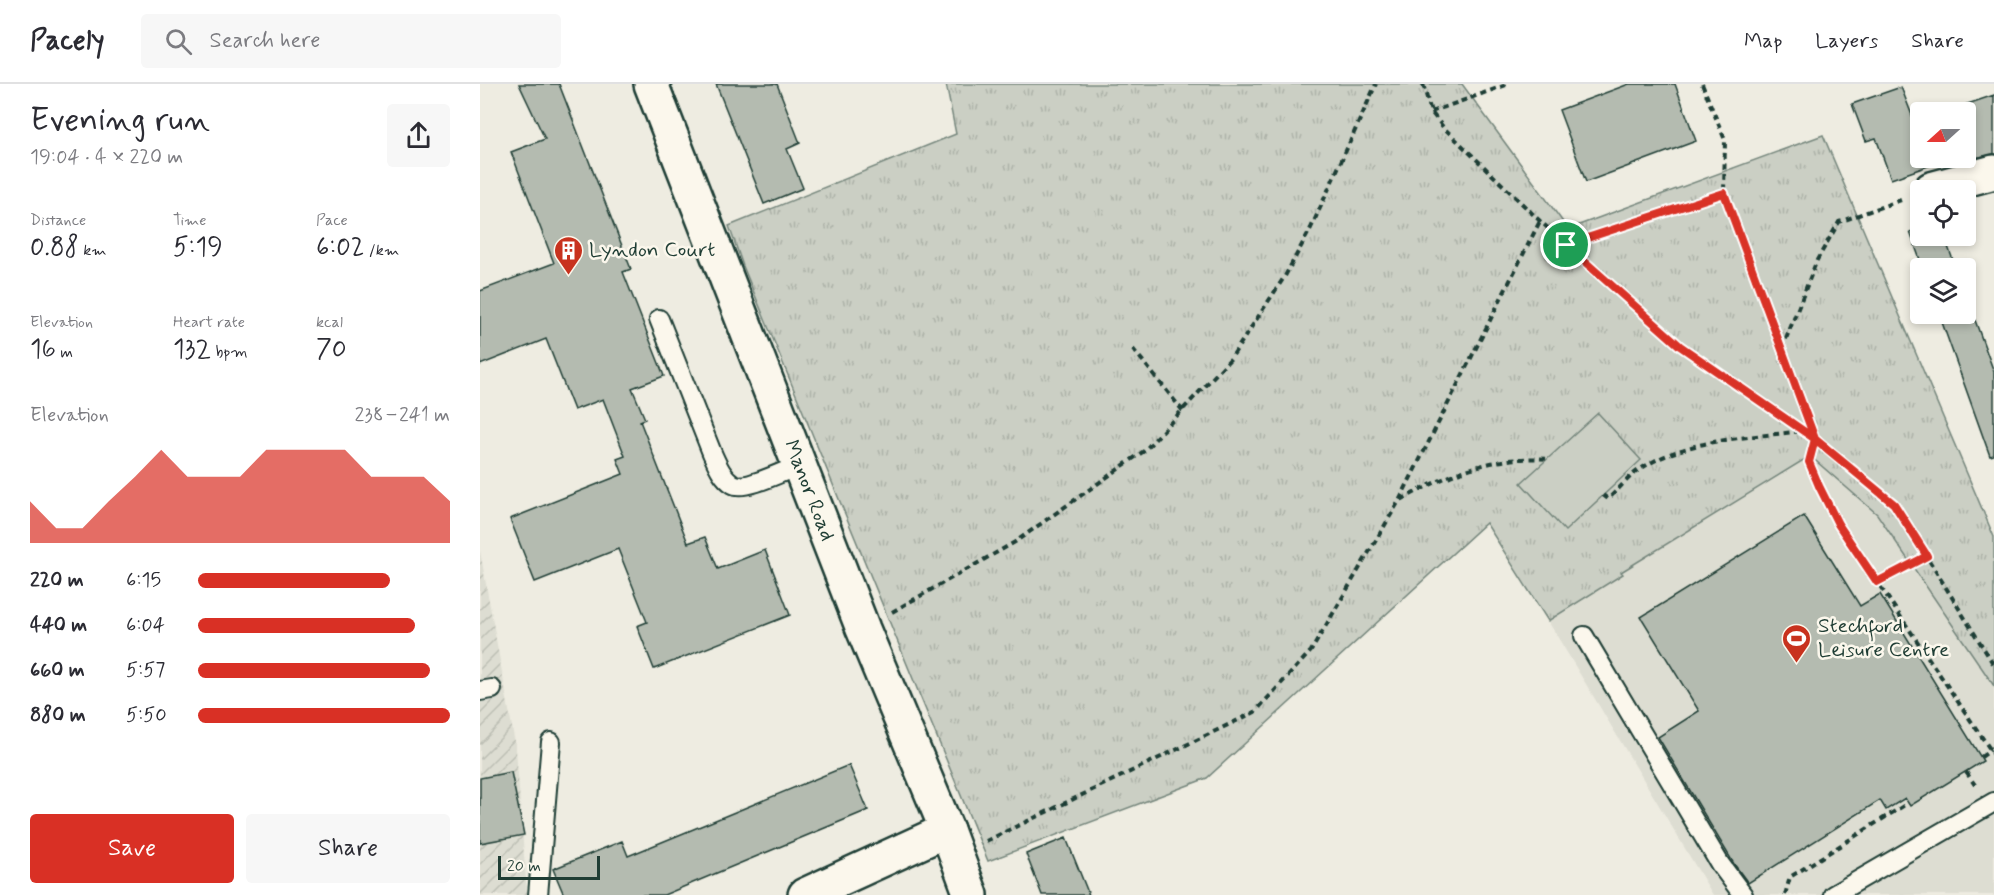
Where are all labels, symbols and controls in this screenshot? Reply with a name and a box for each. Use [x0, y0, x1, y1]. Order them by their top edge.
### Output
search box [141, 14, 561, 68]
text: Pacely [30, 23, 105, 60]
icon: search [162, 25, 195, 58]
text: Search here [210, 27, 320, 55]
text: Map [1744, 27, 1782, 55]
text: Layers [1815, 27, 1878, 55]
text: Share [1911, 27, 1964, 55]
text: Evening run [30, 99, 210, 143]
north arrow [1910, 102, 1976, 168]
map controls [1910, 102, 1976, 324]
button: share [387, 104, 450, 167]
text: 19:04 · 4 × 220 m [30, 144, 183, 171]
button: locate [1910, 180, 1976, 246]
text: Distance [30, 210, 86, 231]
text: Time [173, 210, 207, 231]
text: Pace [316, 210, 348, 231]
pin [1540, 219, 1591, 270]
icon: arrive [1549, 228, 1582, 261]
text: 0.88 [30, 231, 79, 265]
text: 5:19 [173, 231, 223, 265]
text: 6:02 [316, 231, 365, 265]
building icon: Lyndon Court [552, 234, 584, 276]
place label: Lyndon Court [589, 236, 715, 264]
text: km [79, 240, 107, 261]
text: /km [365, 240, 399, 261]
button: layers [1910, 258, 1976, 324]
text: Elevation [30, 312, 93, 333]
text: Heart rate [173, 312, 245, 333]
text: kcal [316, 312, 343, 333]
text: 16 [30, 333, 56, 367]
text: 132 [173, 333, 211, 367]
text: 70 [316, 333, 347, 367]
text: m [56, 342, 73, 363]
text: bpm [211, 342, 248, 363]
text: Elevation [30, 402, 109, 429]
text: 238–241 m [355, 402, 450, 429]
street label: Manor Road [777, 436, 841, 545]
text: 220 m [30, 567, 84, 594]
text: 6:15 [126, 567, 161, 594]
text: 440 m [30, 612, 87, 639]
text: 6:04 [126, 612, 165, 639]
place label: Stechford Leisure Centre [1818, 612, 1949, 664]
sports icon: Stechford Leisure Centre [1781, 622, 1813, 664]
text: 660 m [30, 657, 85, 684]
text: 5:57 [126, 657, 165, 684]
text: 880 m [30, 702, 86, 729]
text: 5:50 [126, 702, 167, 729]
button: Save [30, 814, 234, 883]
button: Share [246, 814, 450, 883]
scale bar [498, 853, 600, 880]
text: 20 m [507, 856, 541, 877]

